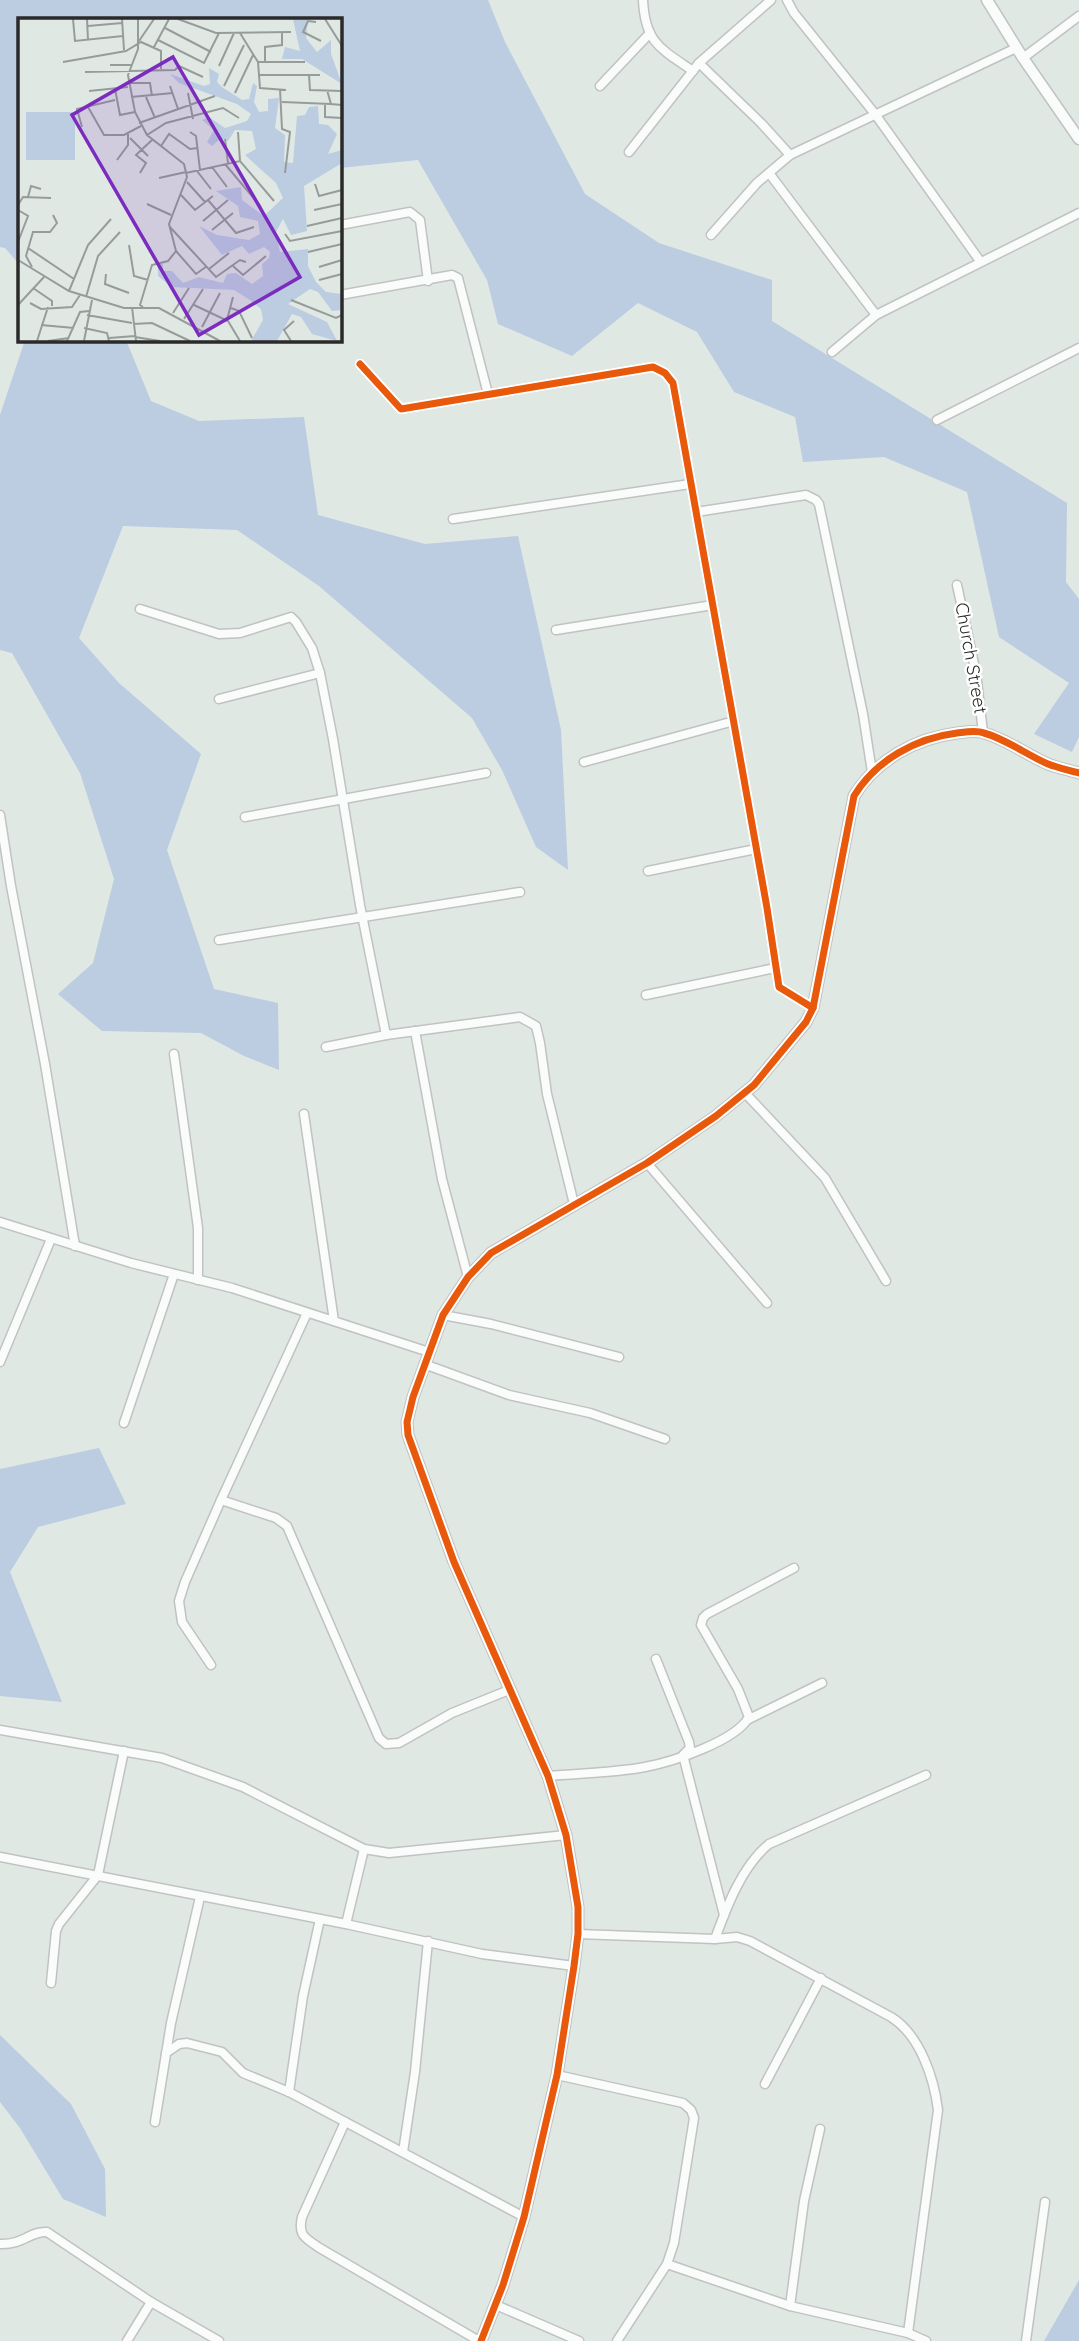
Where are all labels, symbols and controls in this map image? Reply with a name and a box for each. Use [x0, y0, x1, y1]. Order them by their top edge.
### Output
inset map [18, 18, 341, 341]
street label: Church Street [950, 601, 993, 715]

